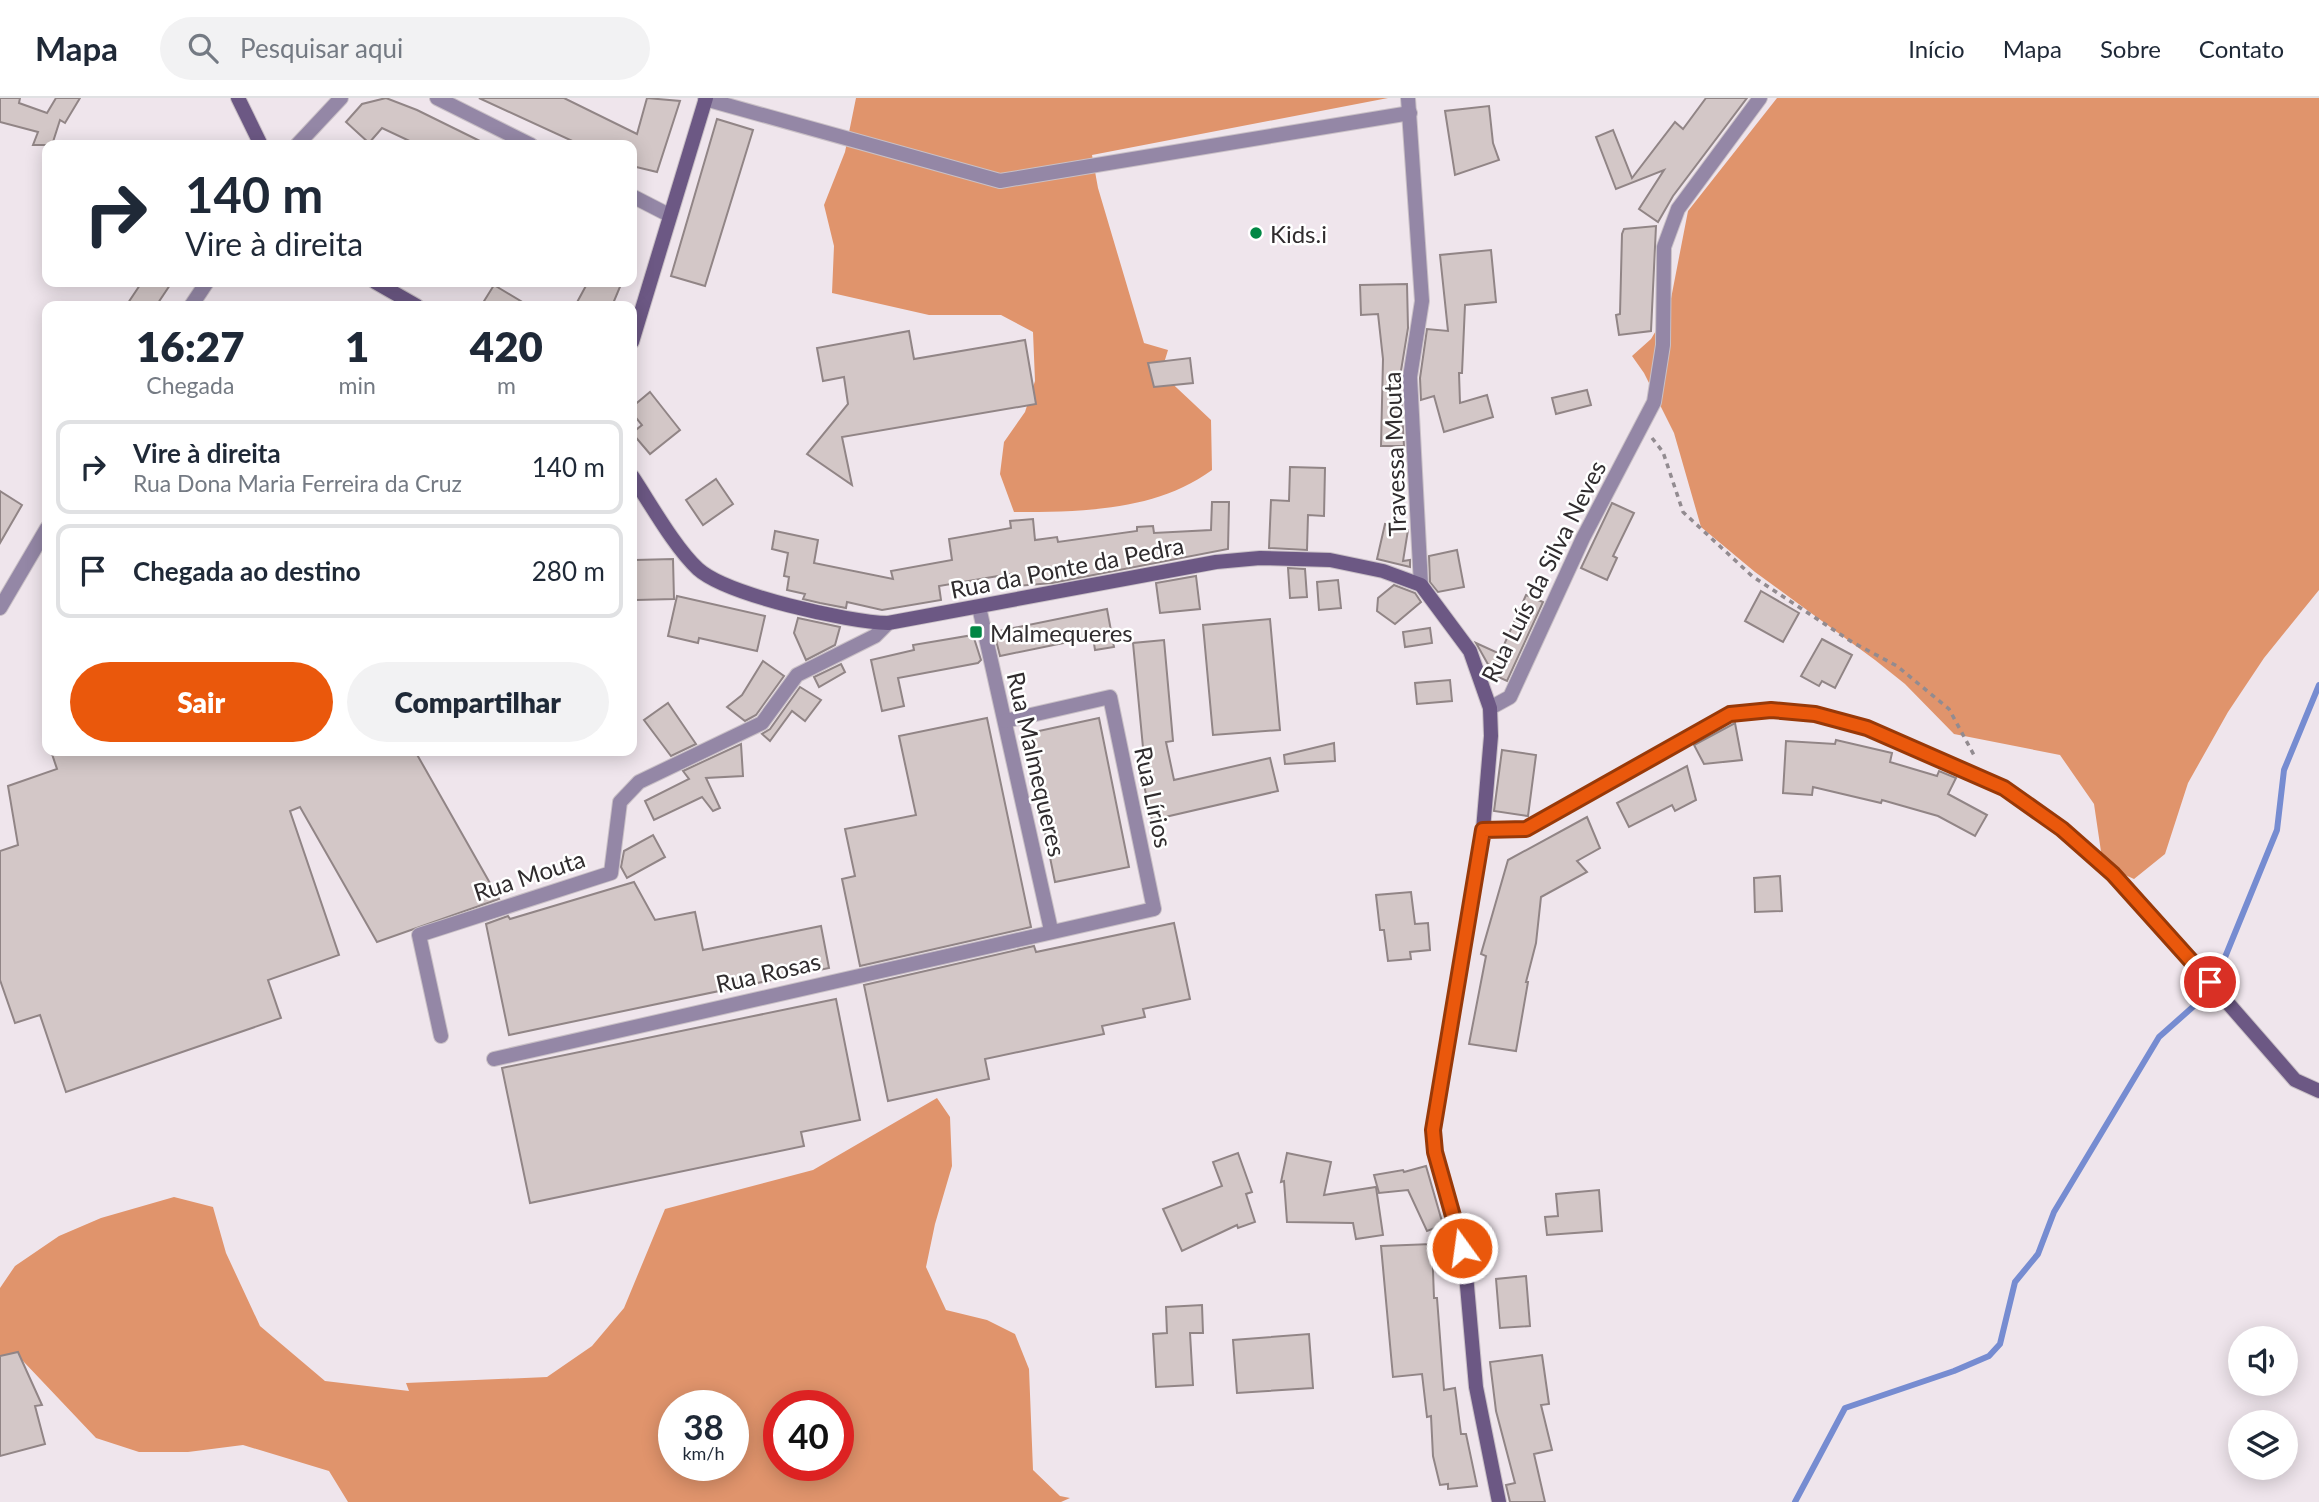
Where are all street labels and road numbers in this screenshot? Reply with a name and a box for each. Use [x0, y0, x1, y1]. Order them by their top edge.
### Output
street label: Travessa Mouta [1377, 371, 1411, 537]
street label: Rua Luís da Silva Neves [1475, 455, 1611, 687]
street label: Rua da Ponte da Pedra [948, 530, 1186, 604]
street label: Rua Malmequeres [1002, 669, 1072, 859]
street label: Rua Lírios [1129, 744, 1179, 850]
street label: Rua Mouta [470, 843, 588, 907]
street label: Rua Rosas [713, 946, 823, 998]

